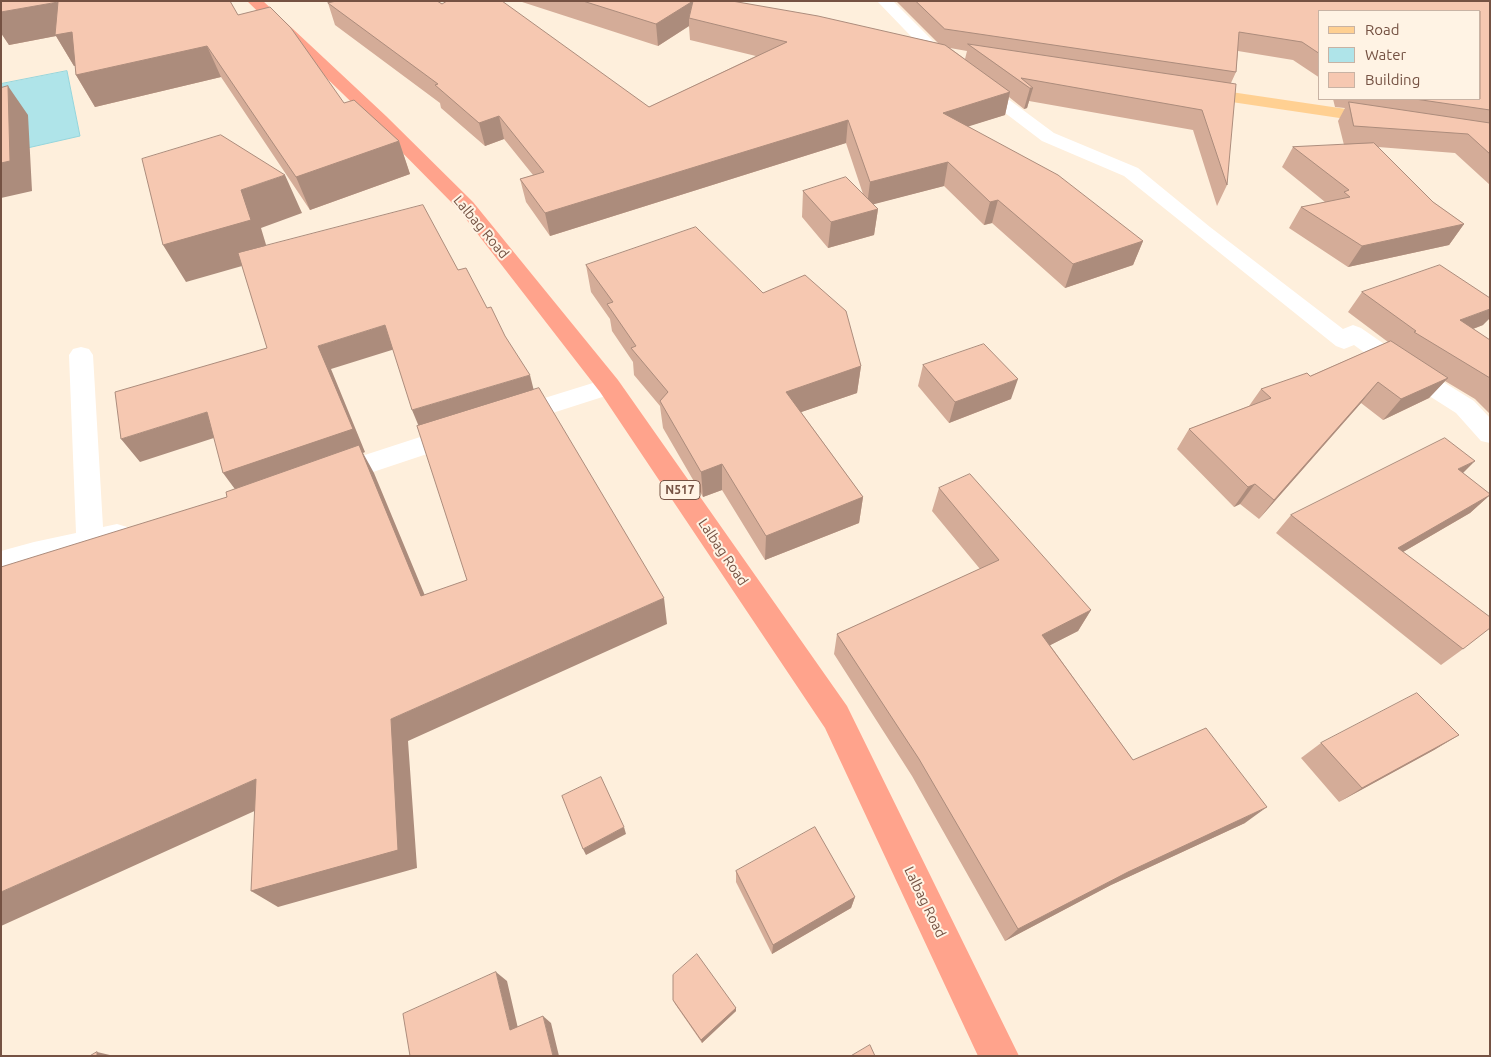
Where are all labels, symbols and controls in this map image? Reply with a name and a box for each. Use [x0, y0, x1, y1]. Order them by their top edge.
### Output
legend [1318, 10, 1481, 100]
text: Road [1365, 21, 1400, 38]
text: Water [1365, 46, 1406, 63]
text: Building [1365, 71, 1420, 88]
street label: Lalbag Road [450, 192, 512, 262]
road number: N517 [660, 480, 700, 500]
street label: Lalbag Road [695, 515, 751, 589]
street label: Lalbag Road [901, 864, 949, 940]

